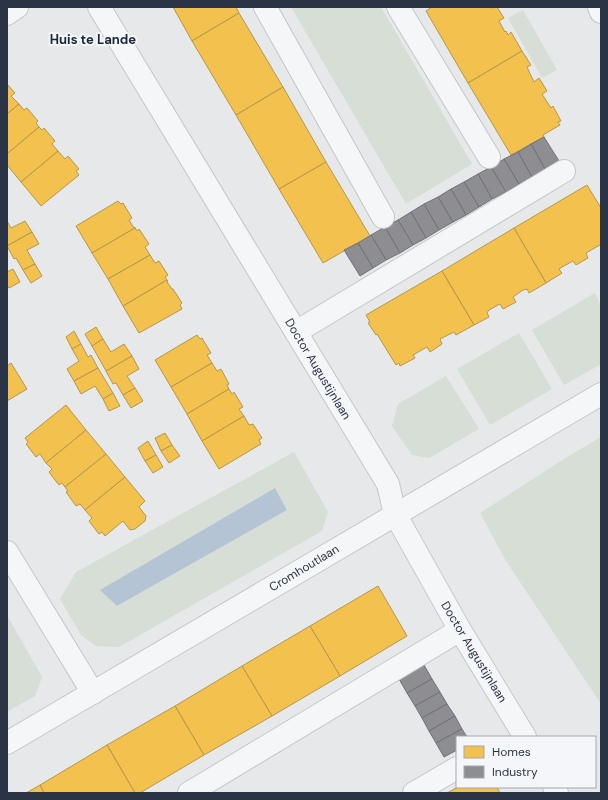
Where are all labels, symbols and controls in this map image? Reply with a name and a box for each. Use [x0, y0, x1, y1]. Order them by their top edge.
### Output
district label: Huis te Lande [50, 31, 136, 48]
street label: Doctor Augustijnlaan [281, 315, 355, 423]
street label: Cromhoutlaan [266, 541, 342, 595]
street label: Doctor Augustijnlaan [437, 598, 511, 706]
legend [456, 736, 596, 788]
text: Homes [492, 744, 531, 760]
text: Industry [492, 764, 538, 780]

